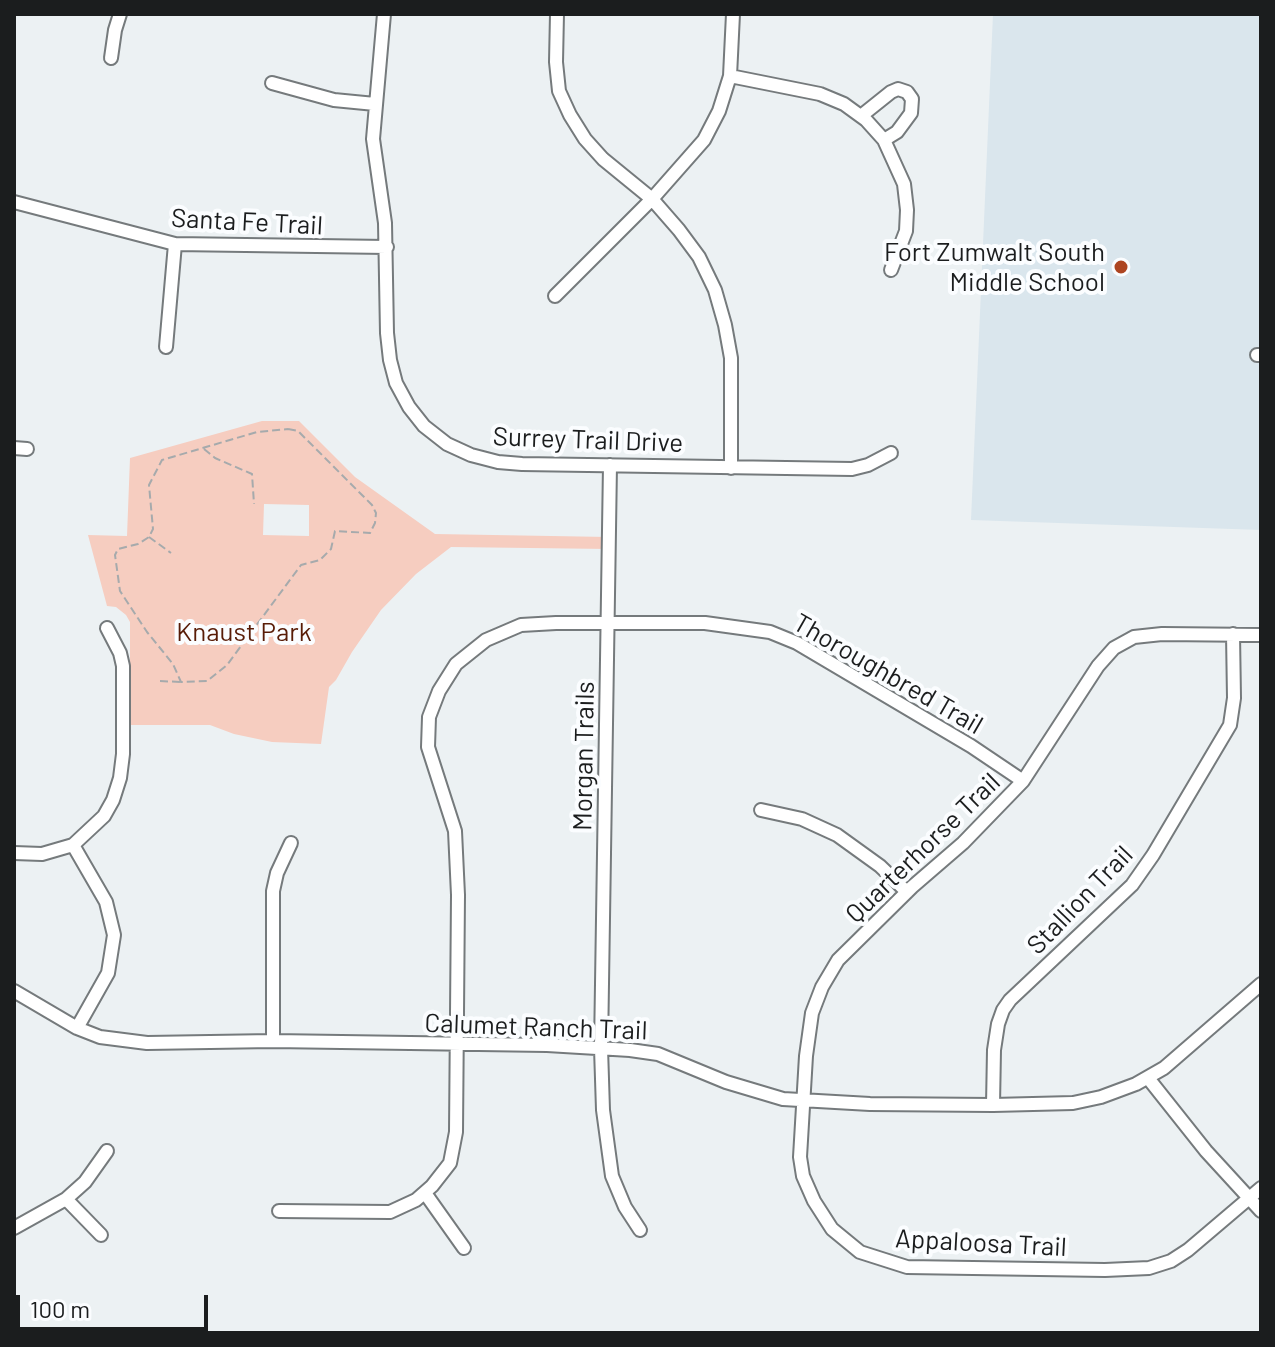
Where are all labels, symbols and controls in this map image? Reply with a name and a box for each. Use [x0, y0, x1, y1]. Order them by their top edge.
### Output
street label: Santa Fe Trail [170, 202, 324, 242]
place label: Fort Zumwalt South Middle School [884, 236, 1105, 298]
marker: Fort Zumwalt South Middle School [1112, 258, 1130, 276]
street label: Surrey Trail Drive [492, 421, 684, 459]
street label: Thoroughbred Trail [788, 607, 988, 741]
park label: Knaust Park [176, 616, 312, 648]
street label: Morgan Trails [567, 681, 601, 831]
street label: Quarterhorse Trail [839, 767, 1007, 929]
street label: Stallion Trail [1021, 839, 1139, 961]
street label: Calumet Ranch Trail [424, 1008, 648, 1046]
street label: Appaloosa Trail [894, 1223, 1068, 1263]
scale bar [20, 1279, 212, 1329]
text: 100 m [30, 1294, 90, 1323]

